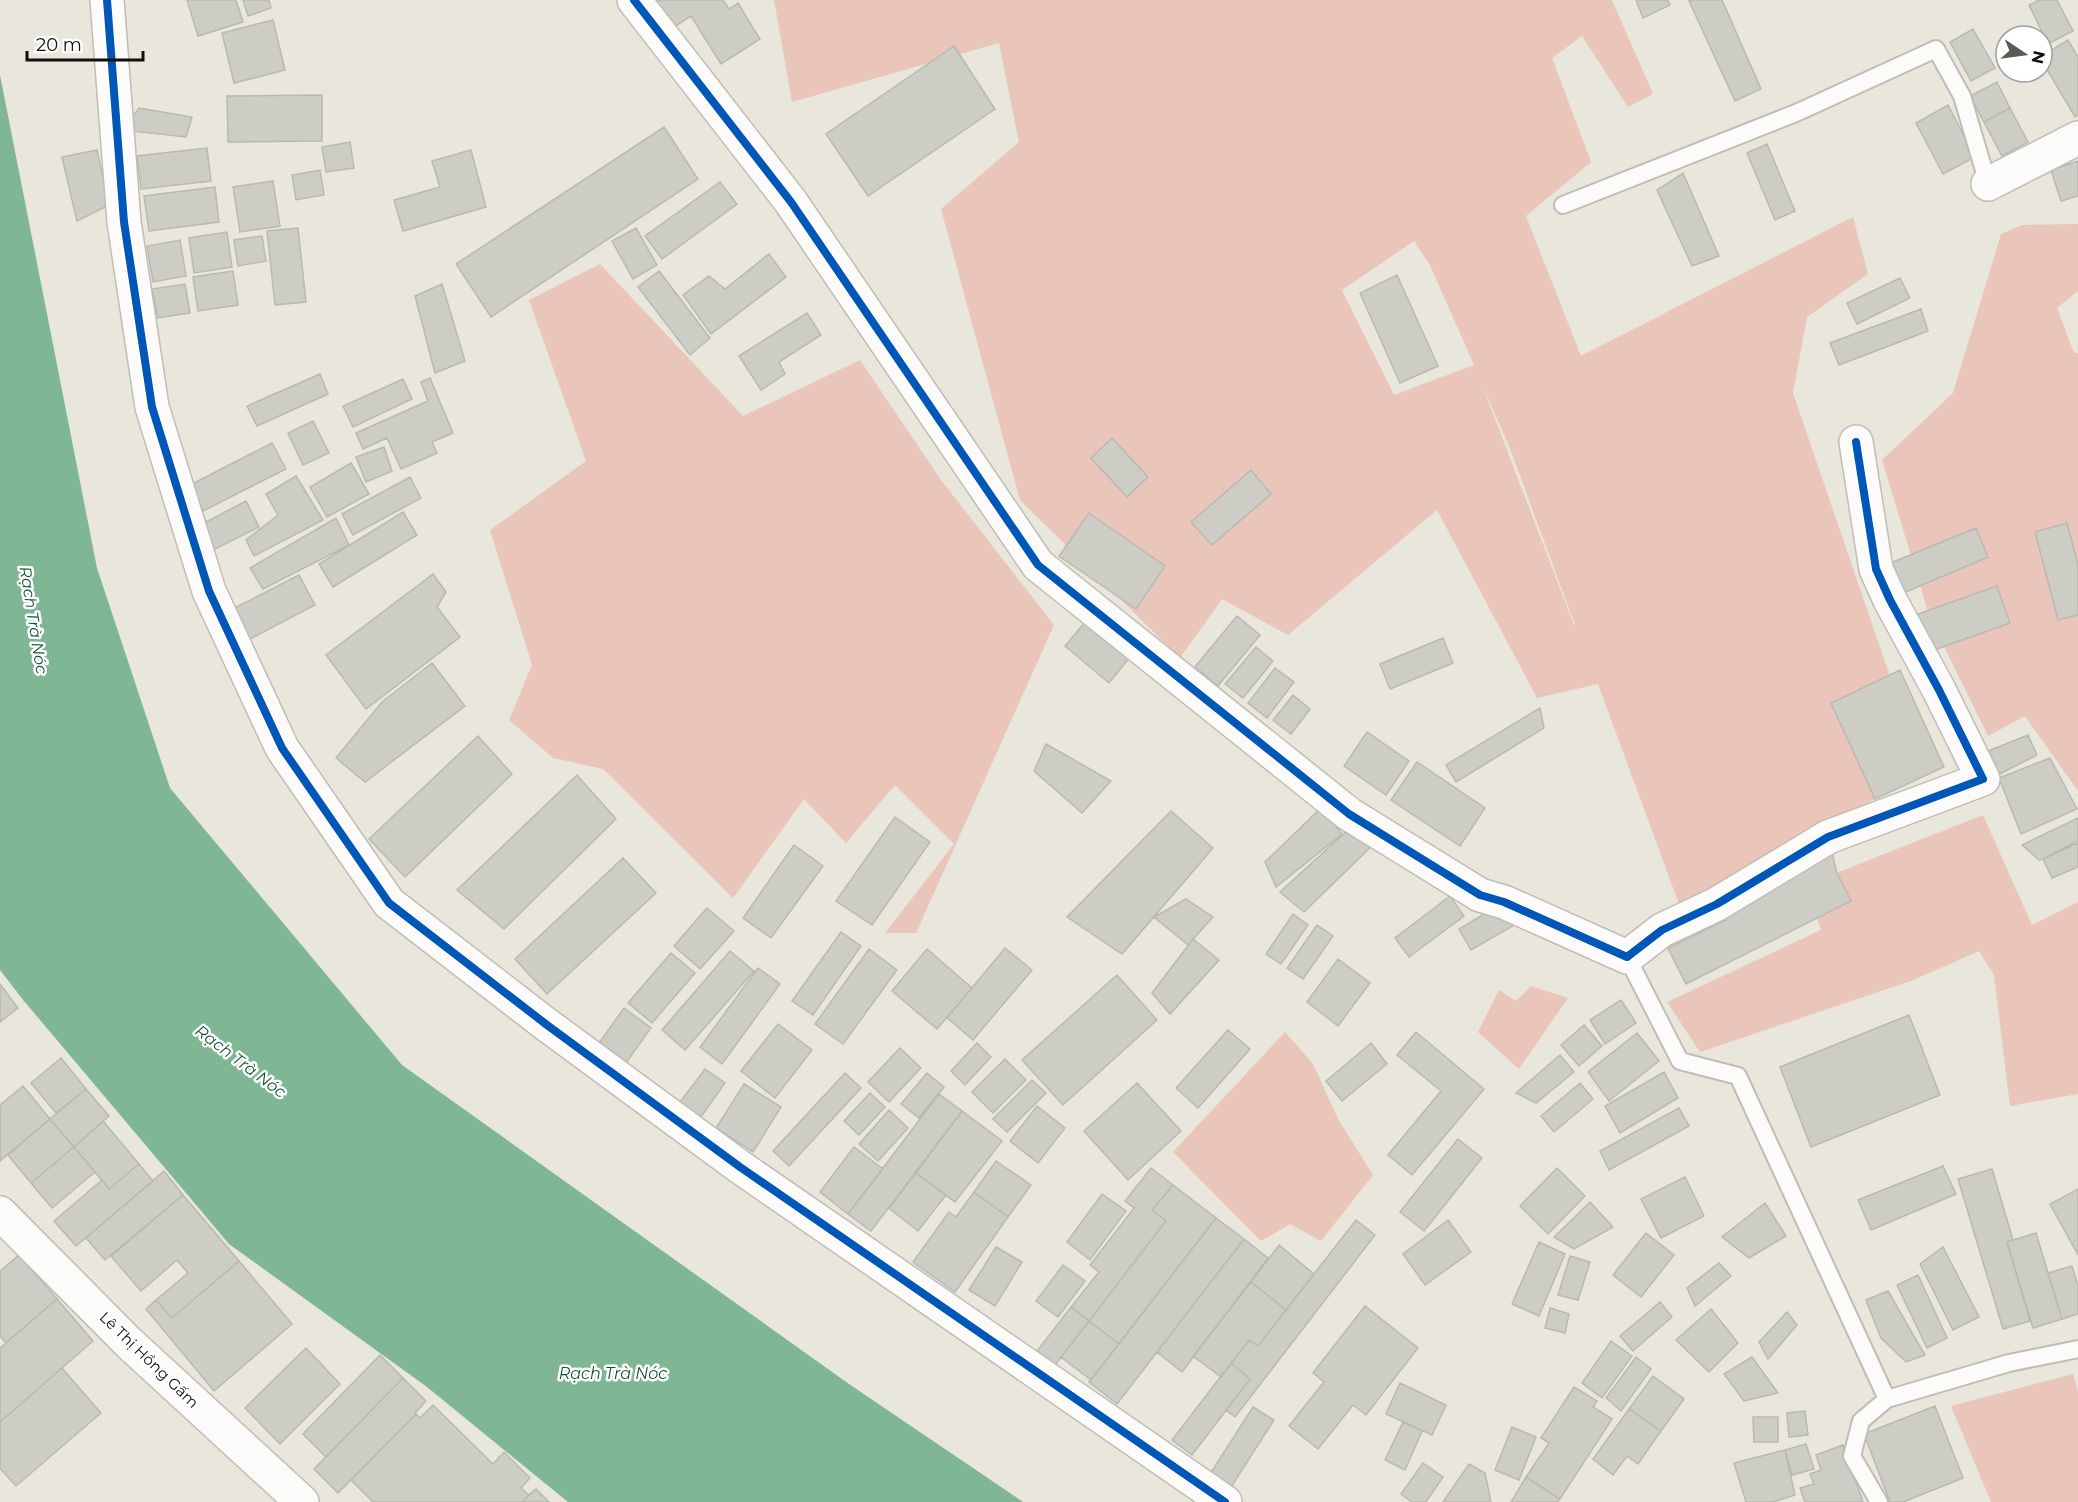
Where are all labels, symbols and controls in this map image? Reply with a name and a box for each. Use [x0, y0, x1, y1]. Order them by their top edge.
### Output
scale bar [27, 24, 142, 62]
north arrow [1994, 24, 2054, 84]
text: 20 m [36, 34, 82, 56]
text: N [2027, 49, 2049, 66]
water label: Rạch Trà Nóc [16, 565, 51, 675]
water label: Rạch Trà Nóc [192, 1021, 290, 1102]
street label: Lê Thị Hồng Gấm [96, 1307, 203, 1412]
water label: Rạch Trà Nóc [559, 1364, 667, 1383]

